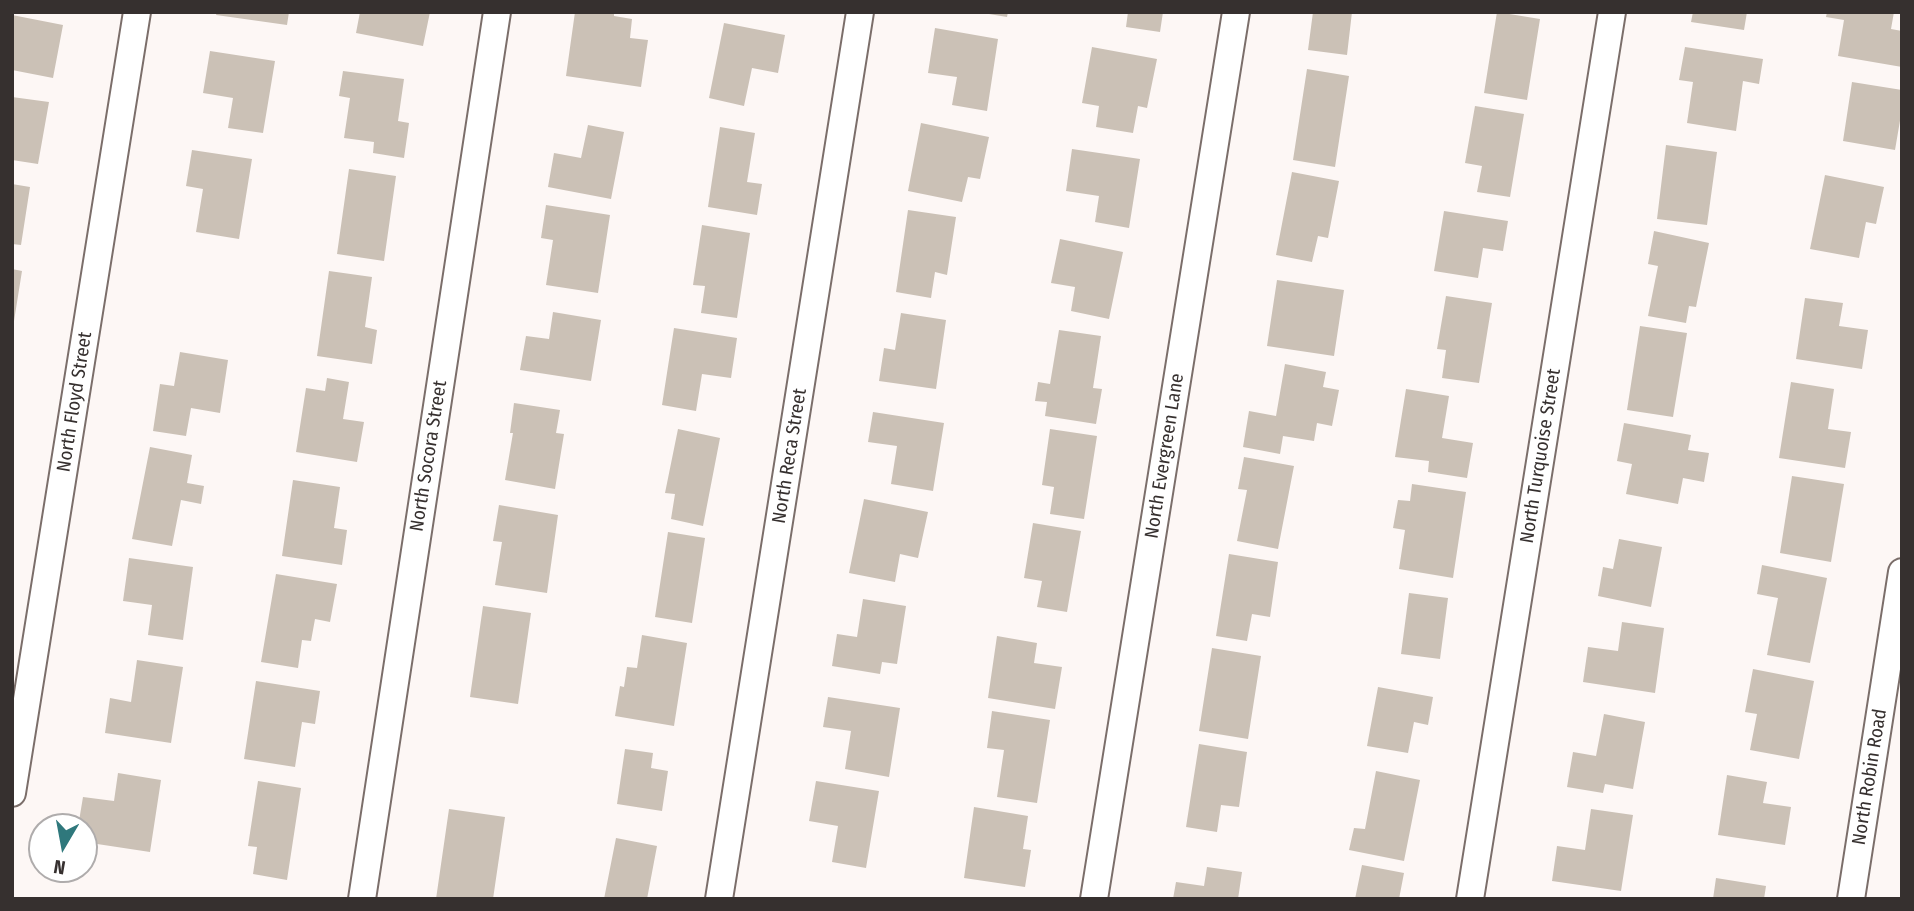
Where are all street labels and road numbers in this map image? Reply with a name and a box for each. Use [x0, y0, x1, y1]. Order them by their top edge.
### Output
street label: North Floyd Street [53, 330, 97, 474]
street label: North Turquoise Street [1516, 367, 1566, 545]
street label: North Evergreen Lane [1141, 372, 1189, 540]
street label: North Socora Street [406, 379, 452, 533]
street label: North Reca Street [768, 387, 812, 525]
street label: North Robin Road [1848, 707, 1892, 847]

